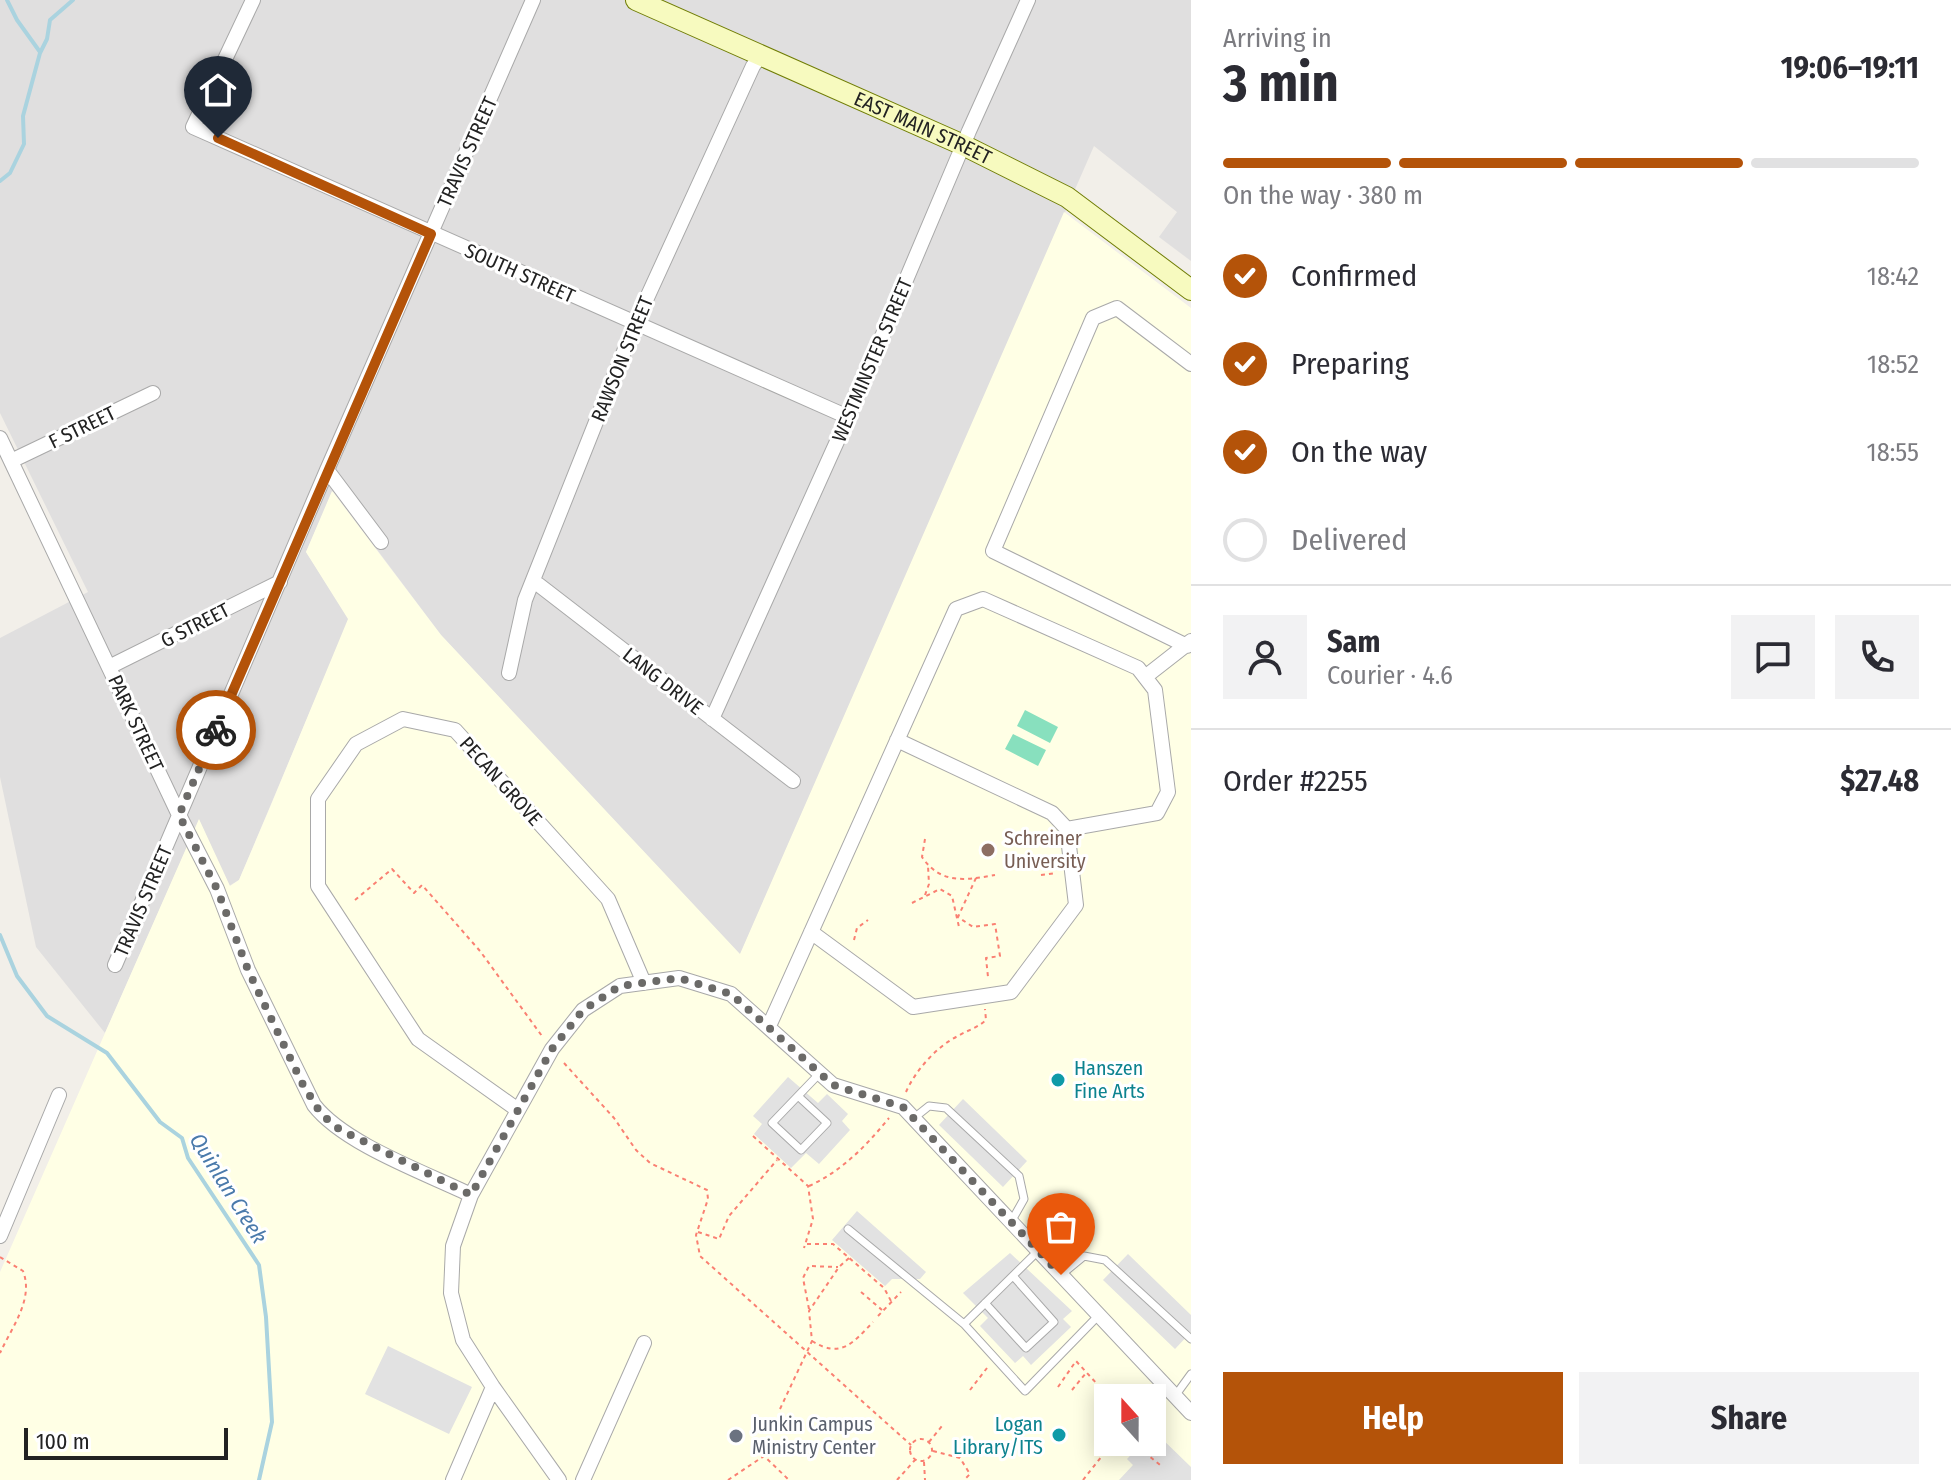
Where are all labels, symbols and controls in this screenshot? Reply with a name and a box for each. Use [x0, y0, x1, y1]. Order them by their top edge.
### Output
text: Arriving in [1223, 23, 1332, 54]
text: 19:06–19:11 [1781, 50, 1919, 86]
text: 3 min [1223, 52, 1339, 115]
pin [184, 56, 252, 138]
icon: home [196, 68, 240, 112]
street label: EAST MAIN STREET [851, 86, 996, 170]
street label: TRAVIS STREET [432, 93, 502, 211]
text: On the way · 380 m [1223, 180, 1423, 211]
street label: SOUTH STREET [461, 238, 579, 308]
icon: check [1223, 254, 1267, 298]
text: Confirmed [1291, 258, 1417, 294]
text: 18:42 [1867, 261, 1919, 292]
street label: WESTMINSTER STREET [827, 274, 918, 445]
street label: RAWSON STREET [586, 292, 658, 425]
icon: check [1223, 342, 1267, 386]
text: Preparing [1291, 346, 1409, 382]
text: 18:52 [1867, 349, 1919, 380]
street label: F STREET [45, 400, 120, 453]
icon: check [1223, 430, 1267, 474]
text: On the way [1291, 434, 1427, 470]
text: 18:55 [1867, 437, 1919, 468]
text: Delivered [1291, 522, 1407, 558]
street label: G STREET [157, 597, 234, 652]
button: person [1223, 615, 1307, 699]
button: chat [1731, 615, 1815, 699]
button: phone [1835, 615, 1919, 699]
text: Sam [1327, 624, 1380, 660]
street label: LANG DRIVE [618, 642, 708, 720]
text: Courier · 4.6 [1327, 660, 1453, 691]
street label: PARK STREET [103, 671, 169, 776]
courier [176, 690, 256, 770]
icon: bike [194, 708, 238, 752]
street label: PECAN GROVE [455, 732, 547, 830]
text: Order #2255 [1223, 763, 1368, 799]
text: $27.48 [1840, 763, 1919, 799]
place label: Schreiner University [1004, 826, 1086, 873]
street label: TRAVIS STREET [109, 841, 177, 960]
marker: Schreiner University [979, 841, 997, 859]
place label: Hanszen Fine Arts [1074, 1056, 1145, 1103]
marker: Hanszen Fine Arts [1049, 1071, 1067, 1089]
water label: Quinlan Creek [184, 1128, 273, 1249]
pin [1027, 1193, 1095, 1275]
icon: bag [1039, 1205, 1083, 1249]
button: Help [1223, 1372, 1563, 1464]
button: Share [1579, 1372, 1919, 1464]
north arrow [1094, 1384, 1166, 1456]
map controls [1094, 1384, 1166, 1456]
place label: Junkin Campus Ministry Center [752, 1412, 876, 1459]
place label: Logan Library/ITS [953, 1412, 1043, 1459]
scale bar [24, 1424, 228, 1460]
marker: Logan Library/ITS [1050, 1426, 1068, 1444]
marker: Junkin Campus Ministry Center [727, 1427, 745, 1445]
text: 100 m [36, 1428, 90, 1455]

